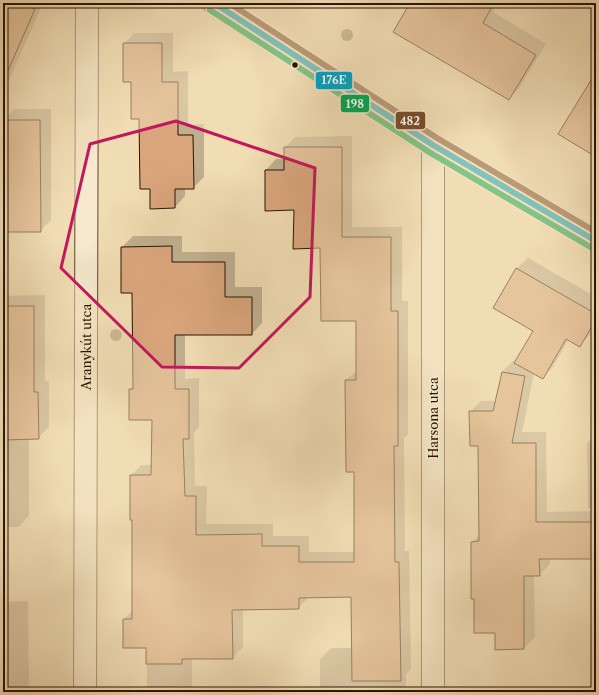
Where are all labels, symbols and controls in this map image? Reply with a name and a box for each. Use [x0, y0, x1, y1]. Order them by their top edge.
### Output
unlabelled marker [290, 60, 300, 70]
line badge: 176E [315, 71, 353, 90]
text: 176E [322, 73, 347, 87]
line badge: 198 [340, 94, 370, 113]
text: 198 [346, 97, 364, 111]
line badge: 482 [395, 111, 426, 130]
text: 482 [400, 114, 420, 128]
street label: Aranykút utca [78, 304, 94, 391]
street label: Harsona utca [425, 377, 441, 459]

